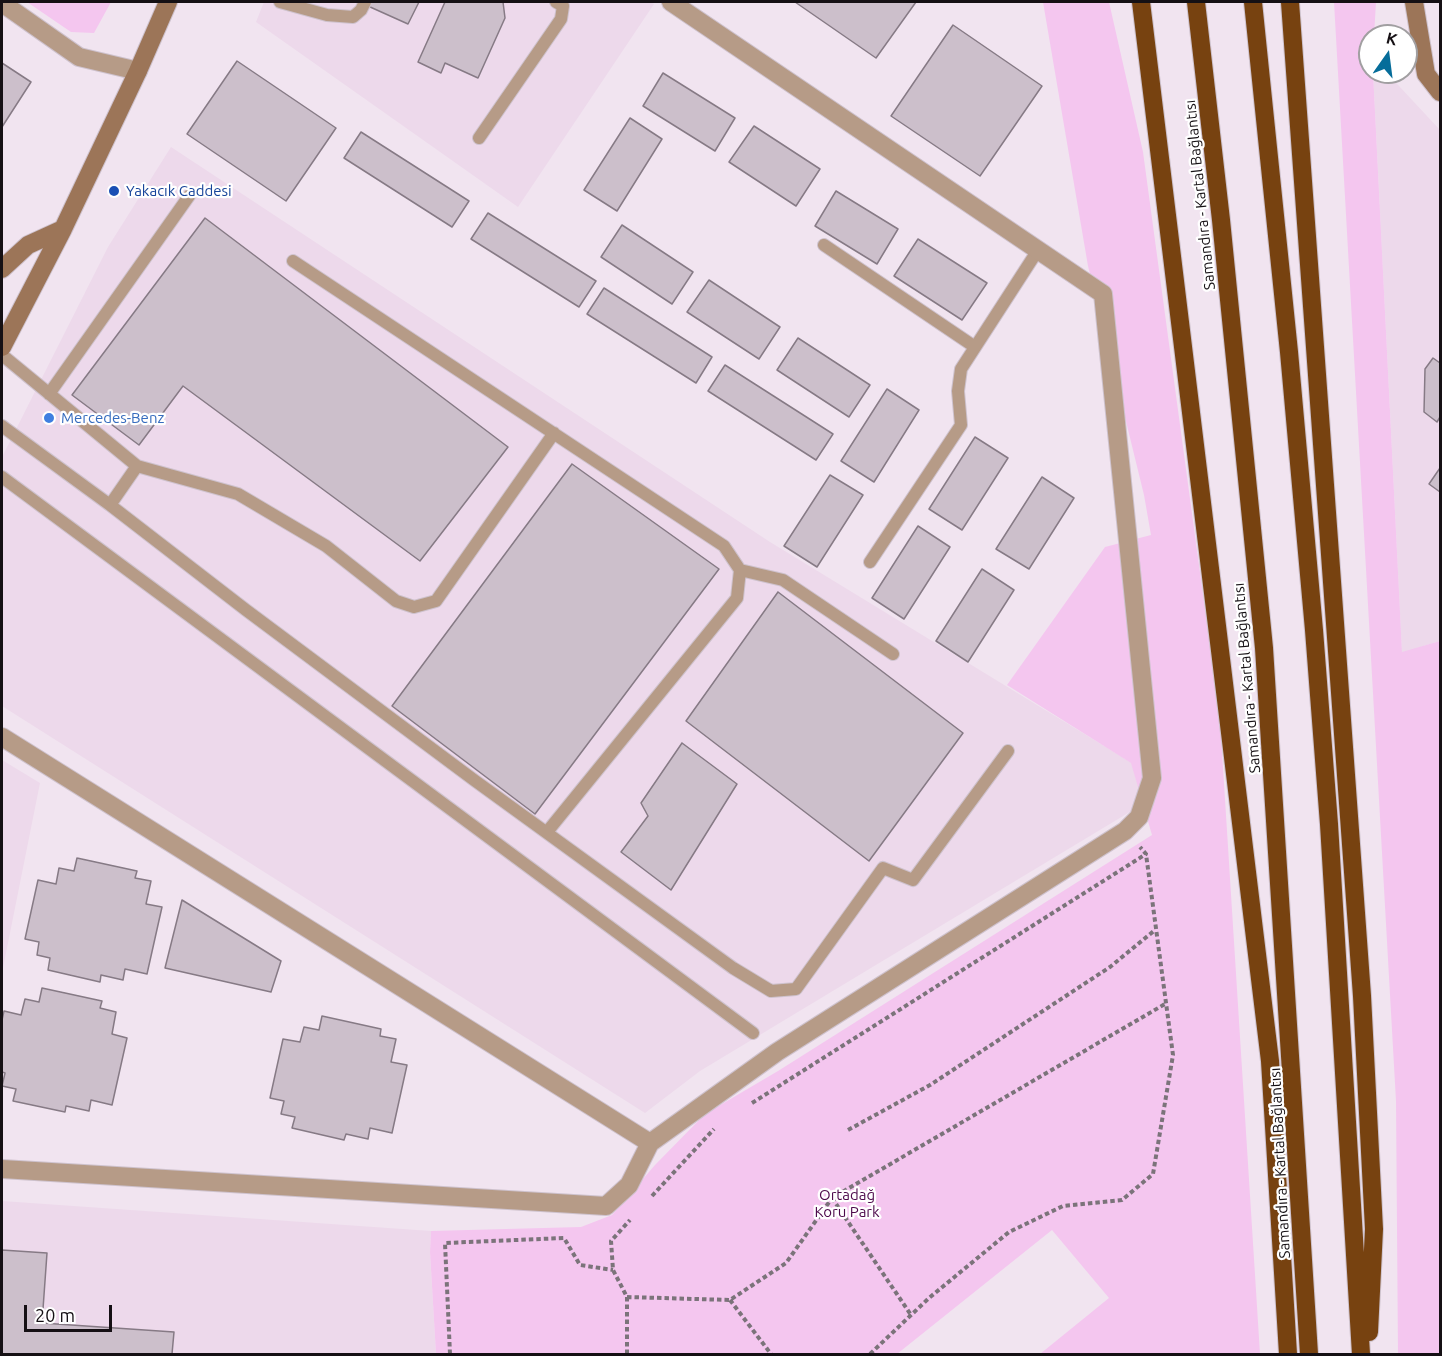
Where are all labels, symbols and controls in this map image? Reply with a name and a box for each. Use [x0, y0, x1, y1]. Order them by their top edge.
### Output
north arrow [1358, 24, 1418, 84]
text: K [1385, 28, 1399, 48]
street label: Samandıra - Kartal Bağlantısı [1181, 99, 1219, 291]
place label: Yakacık Caddesi [126, 182, 232, 200]
marker: Yakacık Caddesi [107, 184, 121, 198]
place label: Mercedes-Benz [61, 409, 164, 427]
marker: Mercedes-Benz [42, 411, 56, 425]
street label: Samandıra - Kartal Bağlantısı [1230, 582, 1264, 774]
street label: Samandıra - Kartal Bağlantısı [1266, 1067, 1294, 1259]
park label: Ortadağ Koru Park [814, 1186, 880, 1221]
scale bar [27, 1293, 116, 1331]
text: 20 m [35, 1305, 75, 1325]

